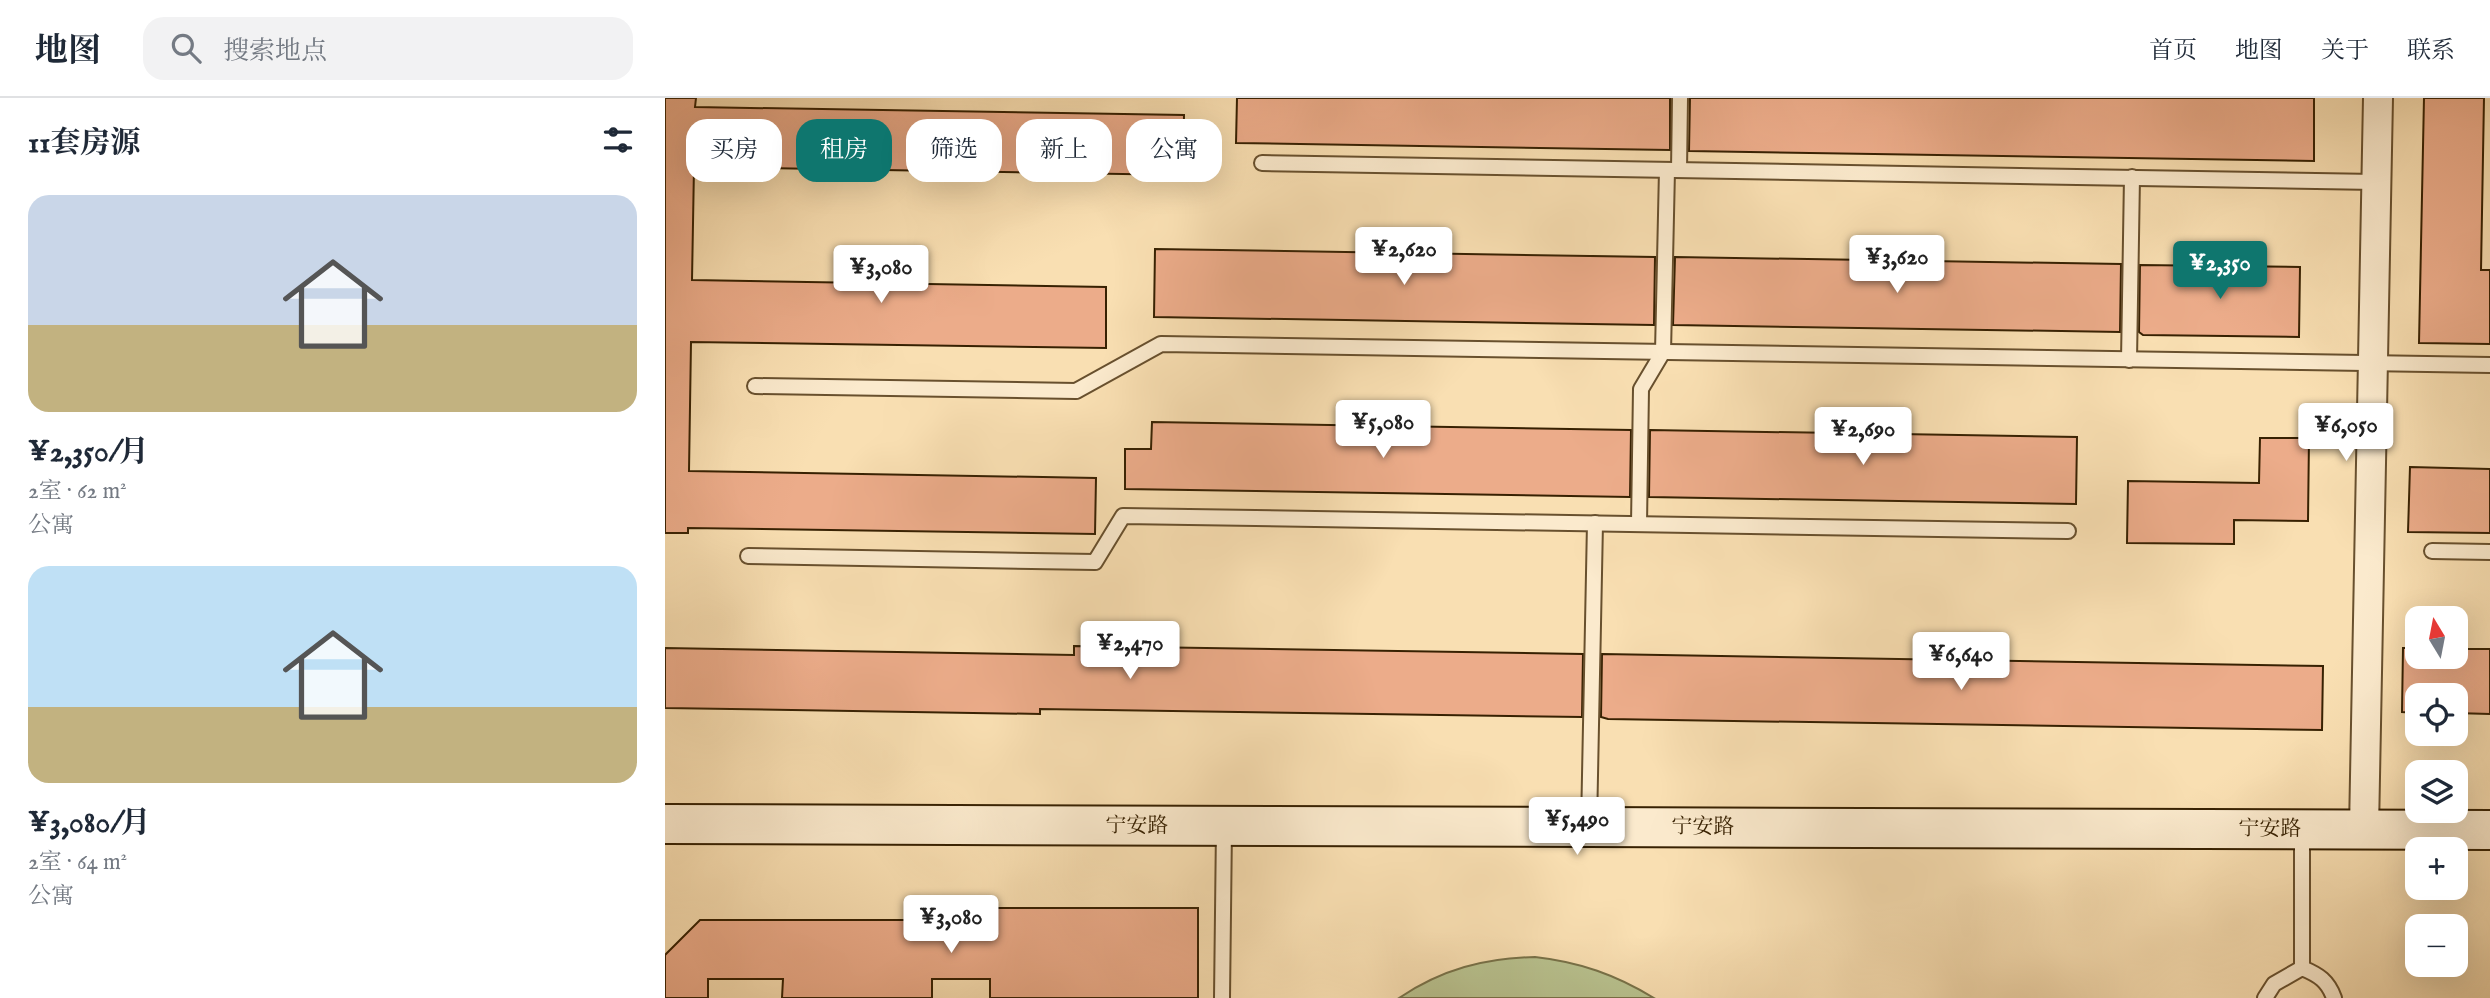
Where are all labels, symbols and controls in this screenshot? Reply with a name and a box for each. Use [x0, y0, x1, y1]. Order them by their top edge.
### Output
search box [143, 17, 633, 80]
icon: search [167, 29, 205, 67]
text: 地图 [35, 31, 101, 73]
text: 搜索地点 [223, 35, 327, 68]
text: 首页 [2149, 36, 2197, 67]
text: 地图 [2235, 36, 2283, 67]
text: 关于 [2321, 36, 2369, 67]
text: 联系 [2407, 36, 2455, 67]
chip: 买房 [686, 119, 782, 182]
chip: 租房 [796, 119, 892, 182]
chip: 筛选 [906, 119, 1002, 182]
chip: 新上 [1016, 119, 1112, 182]
chip: 公寓 [1126, 119, 1222, 182]
icon: filters [599, 121, 637, 159]
text: 11套房源 [28, 125, 140, 163]
pin: ¥2,620 [1347, 228, 1461, 287]
text: ¥2,620 [1371, 235, 1437, 264]
pin: ¥3,620 [1840, 236, 1954, 295]
icon: home [270, 241, 396, 367]
pin: ¥2,350 [2163, 242, 2277, 301]
text: ¥3,620 [1865, 243, 1929, 272]
pin: ¥3,080 [824, 246, 938, 305]
text: ¥2,350 [2189, 249, 2251, 278]
text: ¥3,080 [849, 253, 913, 282]
pin: ¥5,080 [1326, 400, 1440, 460]
pin: ¥6,050 [2289, 404, 2403, 463]
text: ¥5,080 [1352, 408, 1414, 437]
pin: ¥2,690 [1806, 408, 1920, 467]
text: ¥6,050 [2314, 411, 2378, 440]
text: ¥2,690 [1831, 415, 1895, 444]
text: ¥2,350/月 [28, 434, 149, 472]
text: 2室 · 62 m² [28, 477, 127, 506]
text: 公寓 [28, 511, 74, 540]
north arrow [2405, 606, 2467, 668]
map controls [2405, 606, 2468, 977]
icon: home [270, 612, 396, 738]
pin: ¥2,470 [1073, 622, 1187, 681]
text: ¥2,470 [1097, 629, 1163, 658]
pin: ¥6,640 [1904, 632, 2018, 692]
text: ¥6,640 [1929, 640, 1993, 669]
button: locate [2405, 683, 2468, 746]
button: layers [2405, 760, 2468, 823]
pin: ¥5,490 [1520, 798, 1634, 857]
text: ¥3,080/月 [28, 805, 151, 843]
text: ¥5,490 [1545, 805, 1609, 834]
street label: 宁安路 [1106, 813, 1169, 840]
street label: 宁安路 [1672, 814, 1735, 841]
street label: 宁安路 [2239, 816, 2302, 843]
button: + [2405, 837, 2468, 900]
text: 2室 · 64 m² [28, 848, 127, 877]
text: 公寓 [28, 882, 74, 911]
pin: ¥3,080 [894, 896, 1008, 955]
text: ¥3,080 [919, 903, 983, 932]
button: − [2405, 914, 2468, 977]

